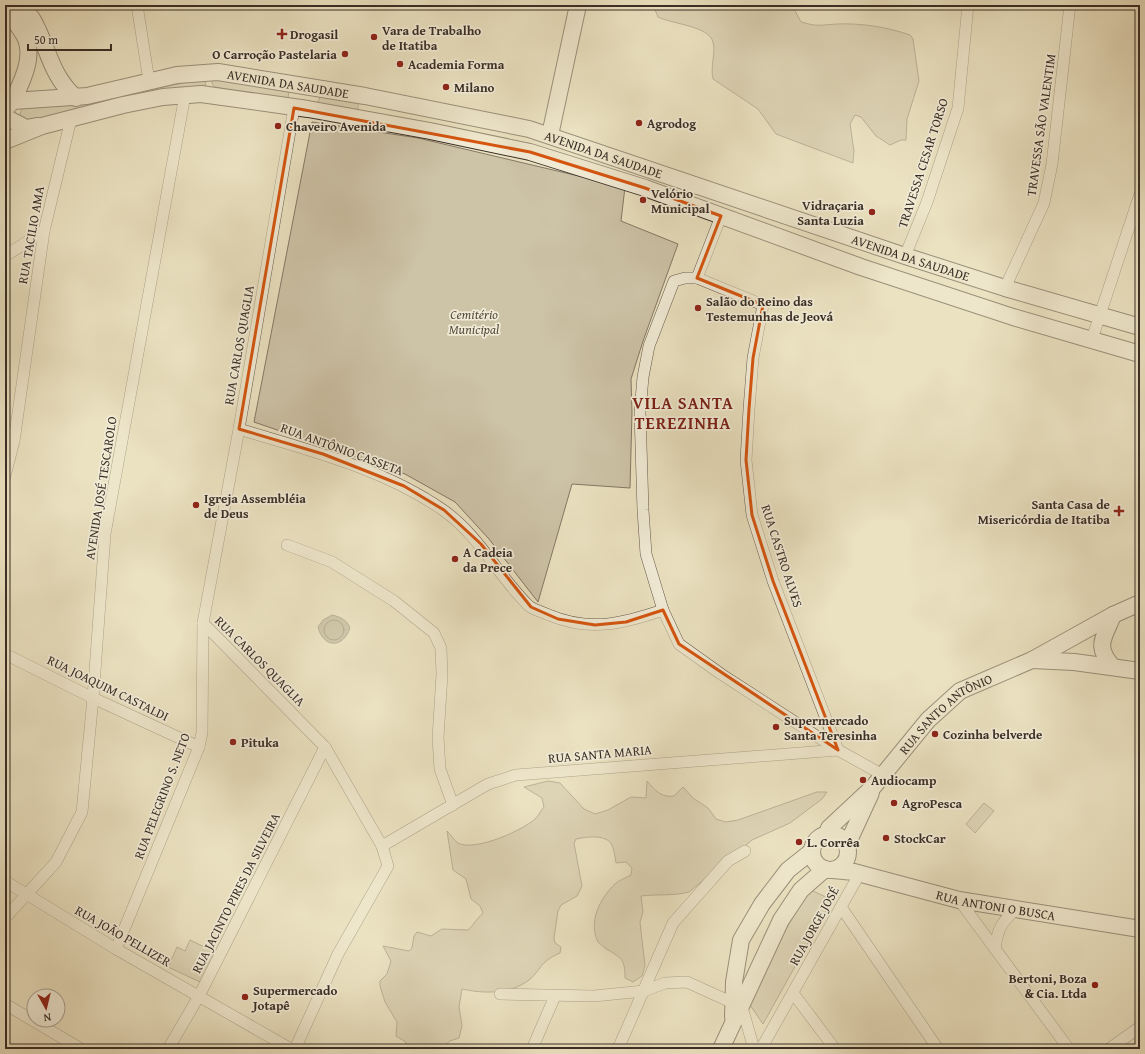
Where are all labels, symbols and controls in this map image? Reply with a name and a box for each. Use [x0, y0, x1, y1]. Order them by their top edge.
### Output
place label: Vara de Trabalho de Itatiba [382, 21, 481, 55]
place label: Drogasil [290, 25, 338, 44]
scale bar [28, 26, 111, 52]
marker: Drogasil [277, 29, 287, 39]
text: 50 m [34, 31, 58, 48]
marker: Vara de Trabalho de Itatiba [369, 32, 379, 42]
place label: O Carroção Pastelaria [212, 45, 337, 64]
marker: O Carroção Pastelaria [340, 49, 350, 59]
street label: TRAVESSA SÃO VALENTIM [1022, 52, 1060, 197]
place label: Academia Forma [408, 55, 505, 74]
marker: Academia Forma [395, 59, 405, 69]
street label: AVENIDA DA SAUDADE [226, 64, 351, 103]
place label: Milano [454, 78, 495, 97]
marker: Milano [441, 82, 451, 92]
street label: TRAVESSA CESAR TORSO [893, 96, 953, 230]
place label: Agrodog [647, 114, 696, 133]
place label: Chaveiro Avenida [286, 117, 386, 136]
marker: Agrodog [634, 118, 644, 128]
marker: Chaveiro Avenida [273, 121, 283, 131]
street label: AVENIDA DA SAUDADE [542, 125, 665, 183]
place label: Velório Municipal [651, 184, 709, 218]
street label: RUA TACILIO AMA [13, 185, 49, 285]
marker: Velório Municipal [638, 195, 648, 205]
place label: Vidraçaria Santa Luzia [797, 196, 864, 230]
marker: Vidraçaria Santa Luzia [867, 207, 877, 217]
street label: AVENIDA DA SAUDADE [849, 229, 973, 286]
street label: RUA CARLOS QUAGLIA [219, 284, 259, 406]
place label: Salão do Reino das Testemunhas de Jeová [706, 292, 833, 326]
marker: Salão do Reino das Testemunhas de Jeová [693, 303, 703, 313]
park label: Cemitério Municipal [449, 305, 499, 339]
district label: VILA SANTA TEREZINHA [632, 390, 734, 435]
street label: AVENIDA JOSÉ TESCAROLO [80, 415, 122, 561]
street label: RUA ANTÔNIO CASSETA [278, 418, 406, 480]
place label: Igreja Assembléia de Deus [204, 489, 306, 523]
place label: Santa Casa de Misericórdia de Itatiba [978, 495, 1110, 529]
marker: Igreja Assembléia de Deus [191, 500, 201, 510]
street label: RUA CASTRO ALVES [756, 502, 808, 610]
marker: Santa Casa de Misericórdia de Itatiba [1113, 505, 1125, 517]
place label: A Cadeia da Prece [463, 543, 513, 577]
marker: A Cadeia da Prece [450, 554, 460, 564]
street label: RUA CARLOS QUAGLIA [210, 611, 310, 711]
street label: RUA JOAQUIM CASTALDI [44, 650, 172, 726]
street label: RUA SANTO ANTÔNIO [894, 669, 995, 758]
place label: Supermercado Santa Teresinha [784, 711, 877, 745]
marker: Supermercado Santa Teresinha [771, 722, 781, 732]
place label: Cozinha belverde [943, 725, 1042, 744]
marker: Cozinha belverde [930, 729, 940, 739]
street label: RUA PELEGRINO S. NETO [129, 730, 195, 862]
place label: Pituka [241, 733, 279, 752]
marker: Pituka [228, 737, 238, 747]
street label: RUA SANTA MARIA [547, 740, 653, 768]
place label: Audiocamp [871, 771, 937, 790]
marker: Audiocamp [858, 775, 868, 785]
place label: AgroPesca [902, 794, 962, 813]
marker: AgroPesca [889, 798, 899, 808]
street label: RUA JACINTO PIRES DA SILVEIRA [187, 809, 285, 977]
place label: StockCar [894, 829, 946, 848]
place label: L. Corrêa [807, 833, 860, 852]
marker: StockCar [881, 833, 891, 843]
marker: L. Corrêa [794, 837, 804, 847]
street label: RUA JORGE JOSÉ [784, 883, 844, 969]
street label: RUA ANTONI O BUSCA [934, 885, 1057, 925]
street label: RUA JOÃO PELLIZER [71, 901, 175, 971]
place label: Bertoni, Boza & Cia. Ltda [1009, 969, 1087, 1003]
marker: Bertoni, Boza & Cia. Ltda [1090, 980, 1100, 990]
place label: Supermercado Jotapê [251, 981, 337, 1015]
north arrow [26, 988, 66, 1028]
marker: Supermercado Jotapê [240, 992, 250, 1002]
text: N [42, 1009, 52, 1026]

